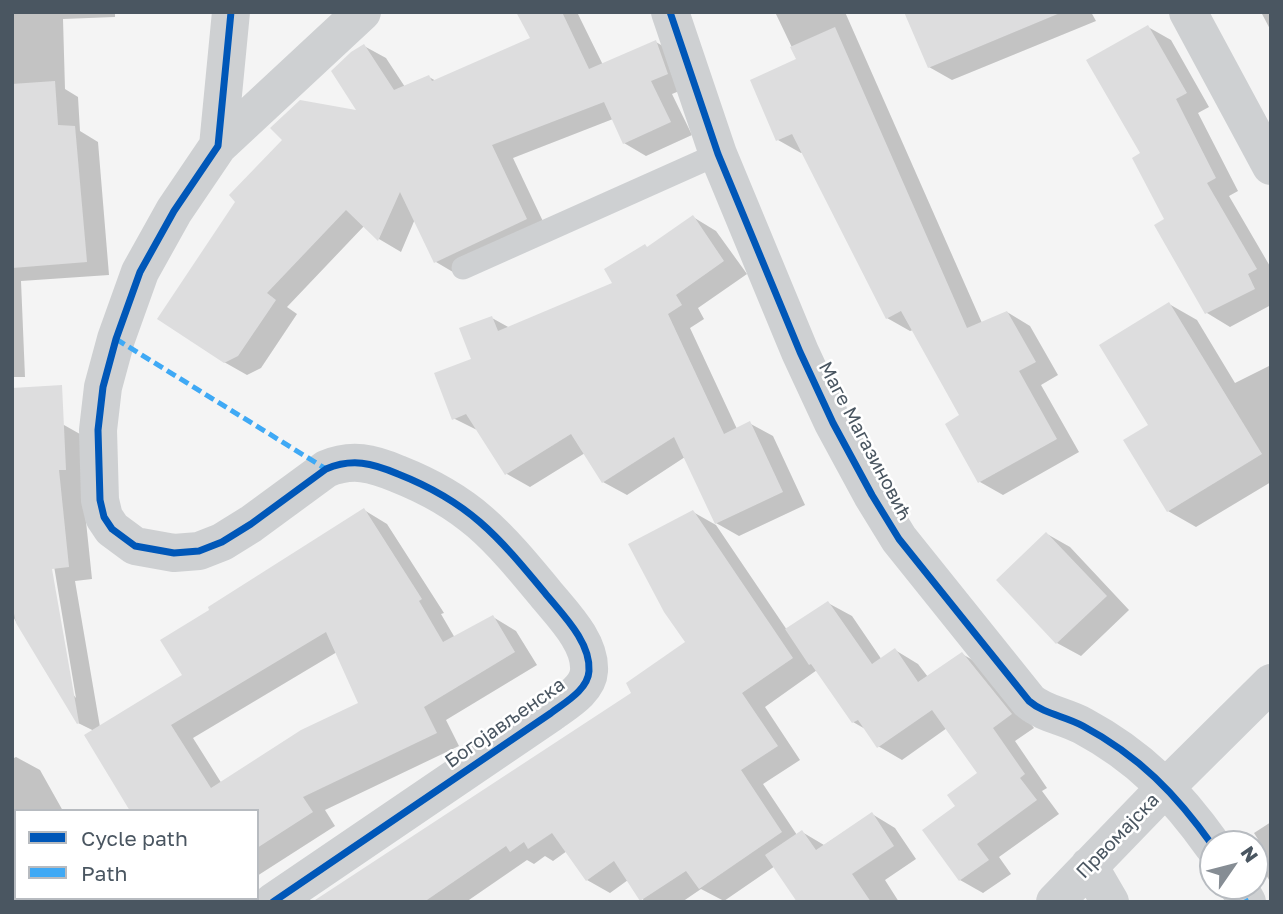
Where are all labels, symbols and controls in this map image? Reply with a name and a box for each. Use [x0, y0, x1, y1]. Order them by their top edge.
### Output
street label: Маге Магазиновић [814, 358, 916, 524]
street label: Богојављенска [441, 673, 569, 773]
street label: Првомајска [1072, 789, 1164, 883]
legend [14, 809, 259, 900]
text: Cycle path [81, 825, 188, 851]
north arrow [1199, 830, 1269, 900]
text: N [1236, 841, 1264, 866]
text: Path [81, 860, 128, 886]

